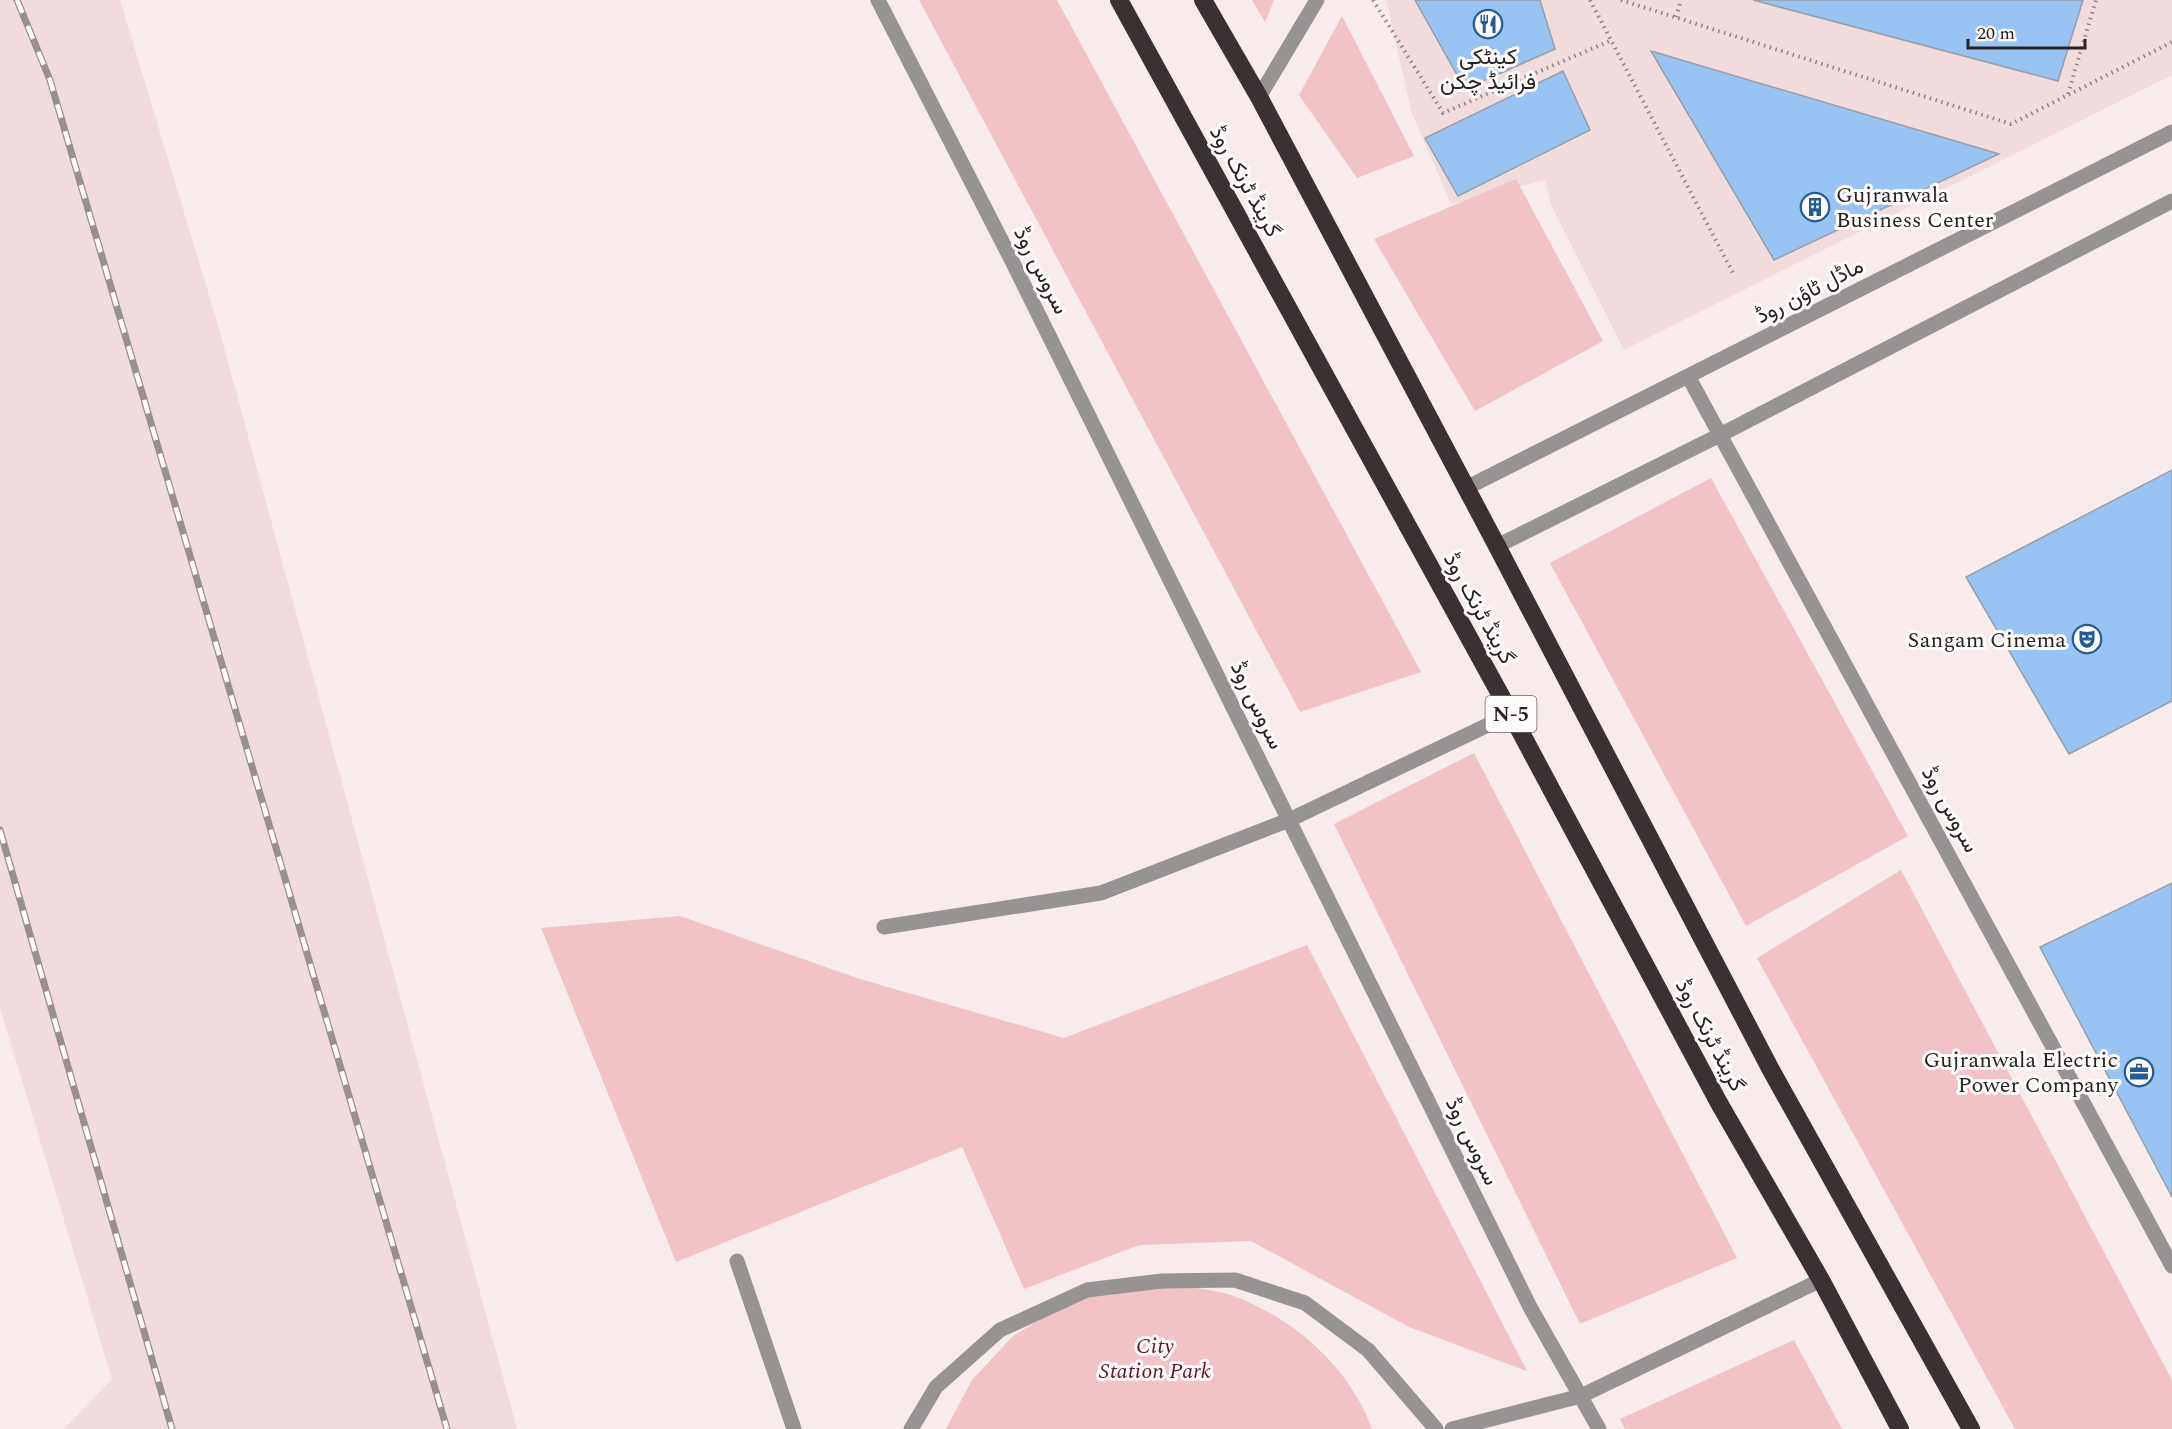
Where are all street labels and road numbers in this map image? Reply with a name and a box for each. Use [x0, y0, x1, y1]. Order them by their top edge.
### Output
street label: گرینڈ ٹرنک روڈ [1200, 120, 1289, 244]
street label: سروس روڈ [1005, 221, 1077, 320]
street label: ماڈل ٹاؤن روڈ [1750, 250, 1870, 333]
street label: گرینڈ ٹرنک روڈ [1434, 547, 1523, 671]
street label: سروس روڈ [1221, 656, 1292, 755]
road number: N-5 [1486, 696, 1537, 732]
street label: سروس روڈ [1912, 760, 1987, 859]
street label: گرینڈ ٹرنک روڈ [1666, 974, 1753, 1098]
street label: سروس روڈ [1436, 1092, 1507, 1191]

